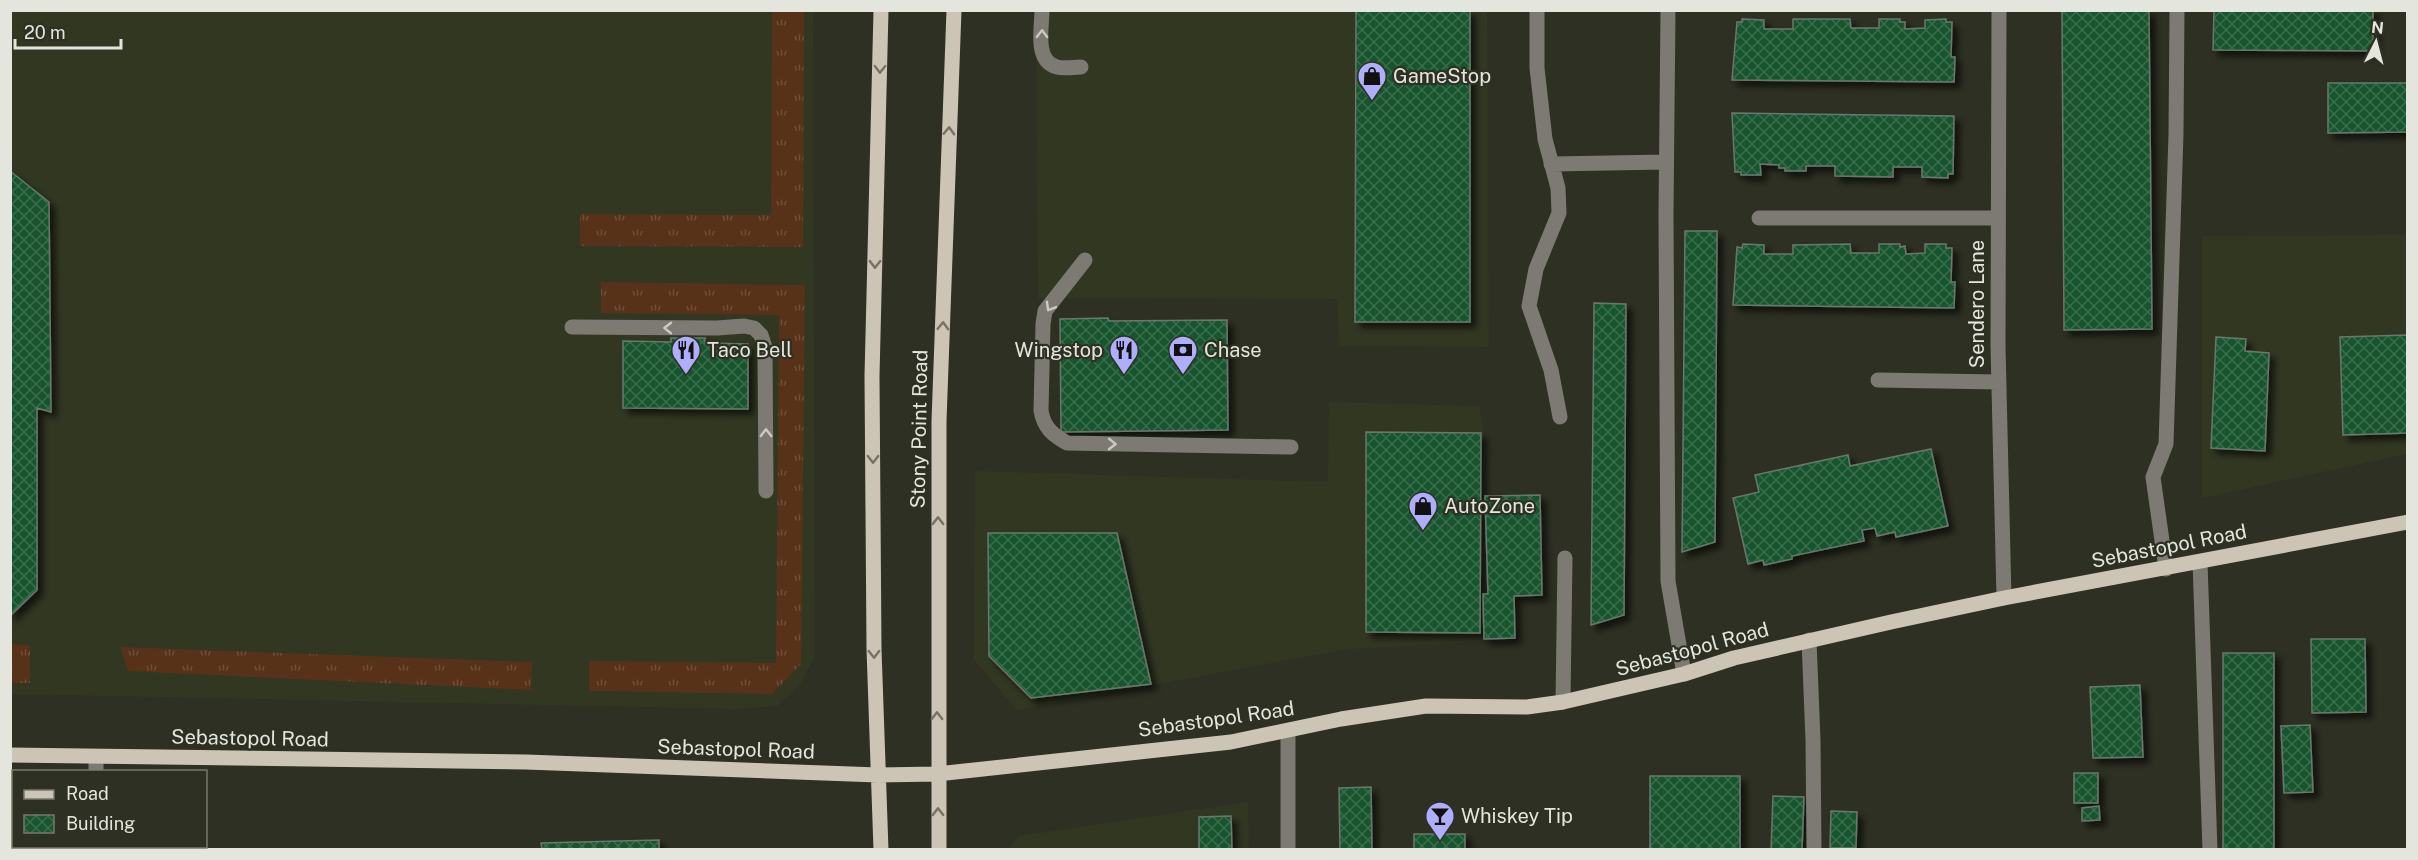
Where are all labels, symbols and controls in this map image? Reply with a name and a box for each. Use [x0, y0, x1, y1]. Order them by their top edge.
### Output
scale bar [15, 12, 122, 50]
north arrow [2346, 12, 2406, 72]
text: N [2370, 17, 2385, 38]
text: 20 m [24, 22, 66, 43]
one-way arrow [1035, 29, 1048, 38]
shop icon: GameStop [1356, 60, 1388, 102]
one-way arrow [873, 64, 886, 73]
place label: GameStop [1393, 64, 1491, 88]
one-way arrow [943, 126, 956, 135]
street label: Sendero Lane [1965, 240, 1989, 368]
one-way arrow [869, 259, 882, 268]
one-way arrow [1046, 300, 1057, 311]
one-way arrow [936, 321, 949, 330]
one-way arrow [664, 322, 673, 334]
restaurant icon: Taco Bell [670, 334, 702, 376]
restaurant icon: Wingstop [1108, 334, 1140, 376]
bank icon: Chase [1167, 334, 1199, 376]
place label: Taco Bell [707, 338, 792, 362]
place label: Wingstop [1015, 338, 1103, 362]
place label: Chase [1204, 338, 1262, 362]
street label: Stony Point Road [906, 350, 932, 508]
one-way arrow [760, 428, 772, 437]
one-way arrow [1107, 438, 1116, 450]
one-way arrow [867, 454, 879, 463]
shop icon: AutoZone [1407, 490, 1439, 532]
place label: AutoZone [1444, 494, 1535, 518]
one-way arrow [932, 516, 945, 525]
street label: Sebastopol Road [2089, 519, 2249, 573]
street label: Sebastopol Road [1613, 617, 1771, 681]
one-way arrow [867, 649, 880, 658]
street label: Sebastopol Road [1136, 696, 1296, 742]
one-way arrow [931, 711, 944, 720]
street label: Sebastopol Road [171, 725, 329, 751]
street label: Sebastopol Road [657, 734, 815, 764]
legend [12, 770, 207, 848]
text: Road [66, 783, 109, 804]
bar icon: Whiskey Tip [1424, 800, 1456, 842]
place label: Whiskey Tip [1461, 804, 1573, 828]
one-way arrow [932, 807, 944, 816]
text: Building [66, 813, 135, 834]

